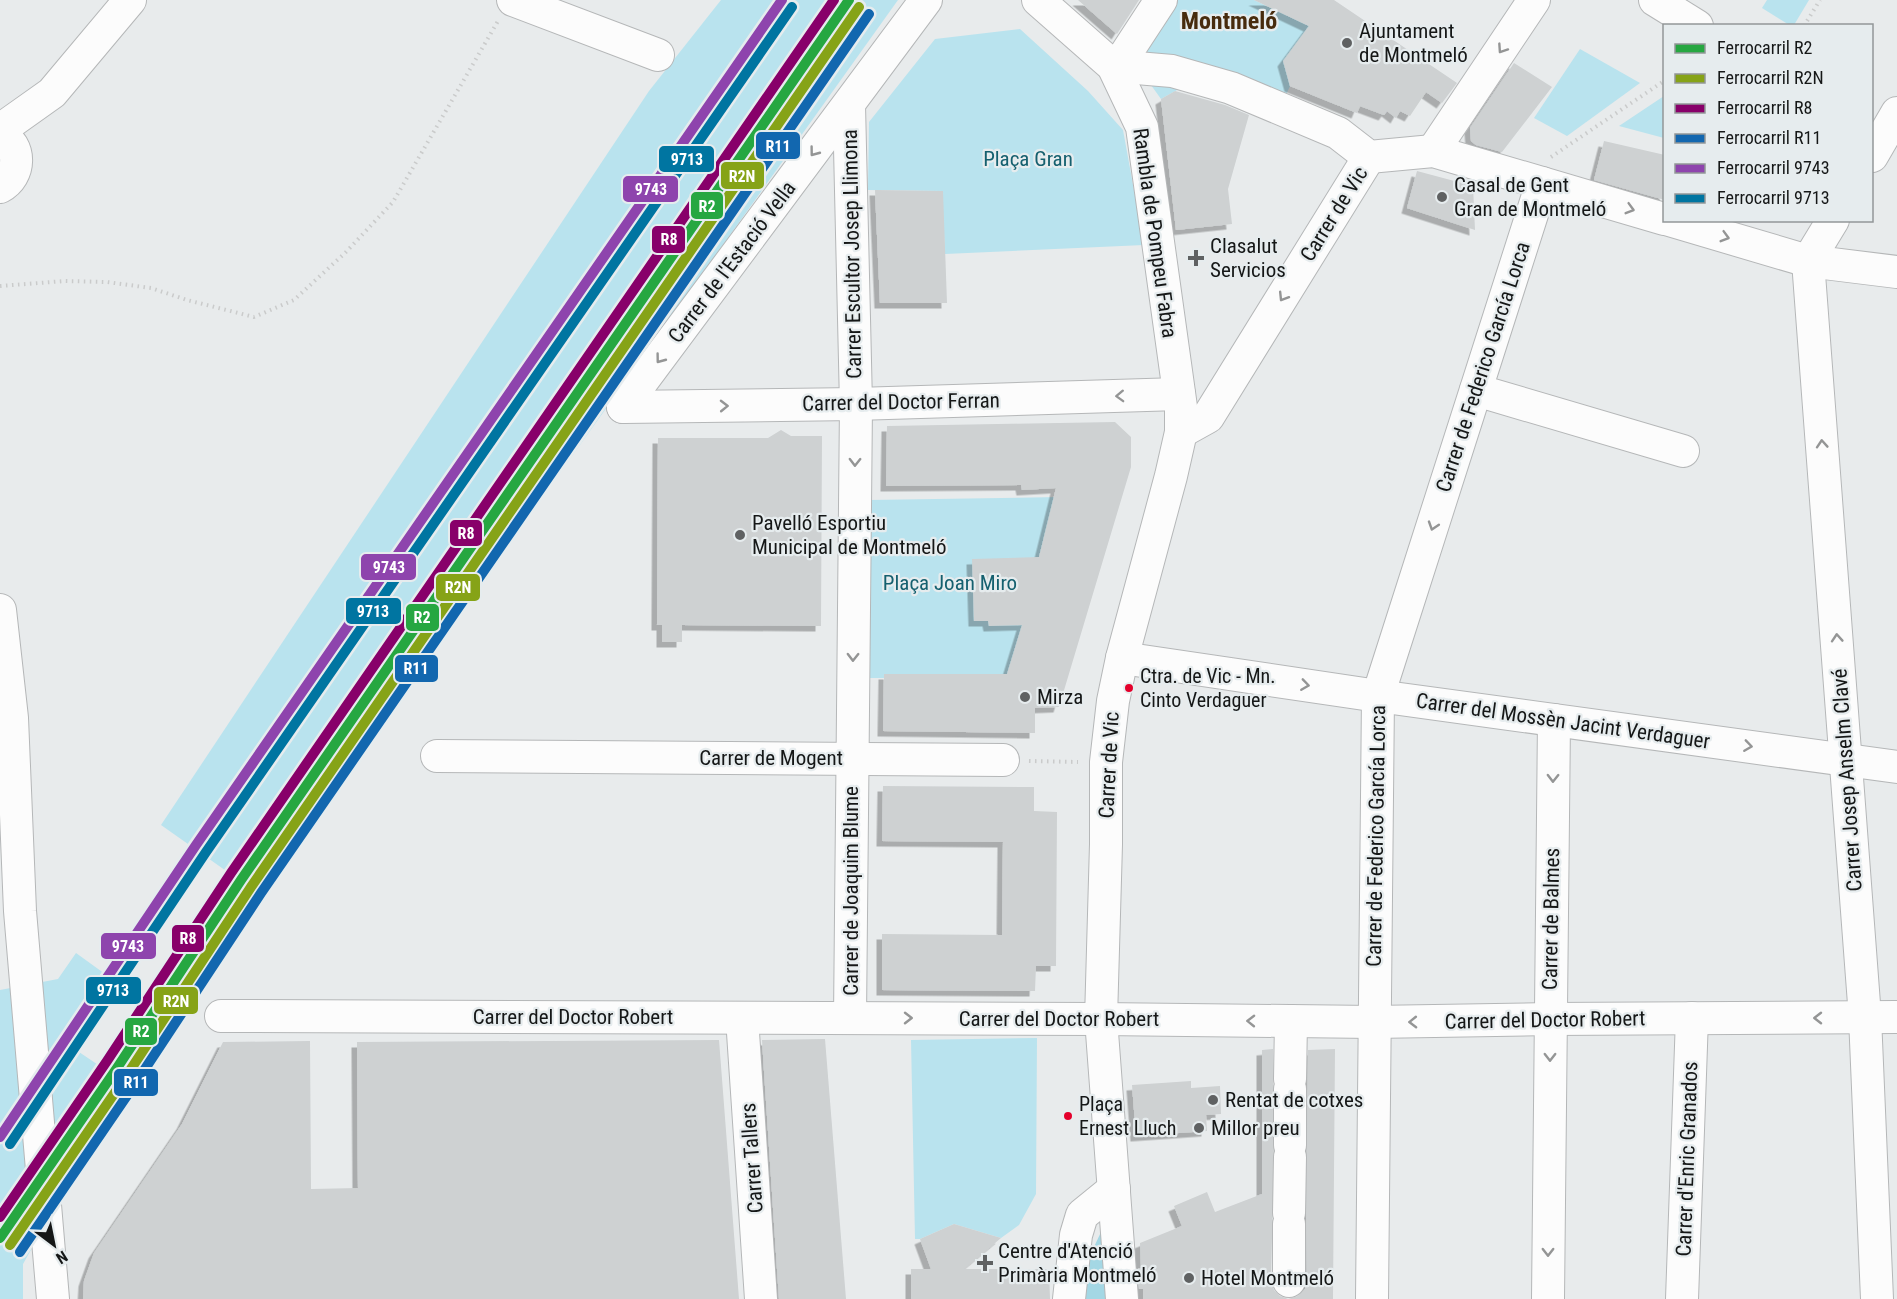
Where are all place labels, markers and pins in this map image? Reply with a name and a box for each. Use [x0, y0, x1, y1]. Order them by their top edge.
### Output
place label: Ajuntament de Montmeló [1359, 19, 1468, 67]
marker: Ajuntament de Montmeló [1340, 36, 1354, 50]
place label: Casal de Gent Gran de Montmeló [1454, 173, 1606, 221]
marker: Casal de Gent Gran de Montmeló [1435, 190, 1449, 204]
place label: Clasalut Servicios [1210, 234, 1286, 282]
marker: Clasalut Servicios [1187, 249, 1205, 267]
place label: Pavelló Esportiu Municipal de Montmeló [752, 511, 946, 559]
marker: Pavelló Esportiu Municipal de Montmeló [733, 528, 747, 542]
place label: Ctra. de Vic - Mn. Cinto Verdaguer [1140, 664, 1276, 712]
marker: Ctra. de Vic - Mn. Cinto Verdaguer [1123, 682, 1135, 694]
place label: Mirza [1037, 685, 1083, 709]
marker: Mirza [1018, 690, 1032, 704]
place label: Rentat de cotxes [1225, 1088, 1363, 1112]
place label: Plaça Ernest Lluch [1079, 1092, 1176, 1140]
marker: Rentat de cotxes [1206, 1093, 1220, 1107]
marker: Plaça Ernest Lluch [1062, 1110, 1074, 1122]
place label: Millor preu [1211, 1116, 1300, 1140]
marker: Millor preu [1192, 1121, 1206, 1135]
place label: Centre d'Atenció Primària Montmeló [998, 1239, 1157, 1287]
marker: Centre d'Atenció Primària Montmeló [976, 1254, 994, 1272]
place label: Hotel Montmeló [1201, 1266, 1334, 1290]
marker: Hotel Montmeló [1182, 1271, 1196, 1285]

